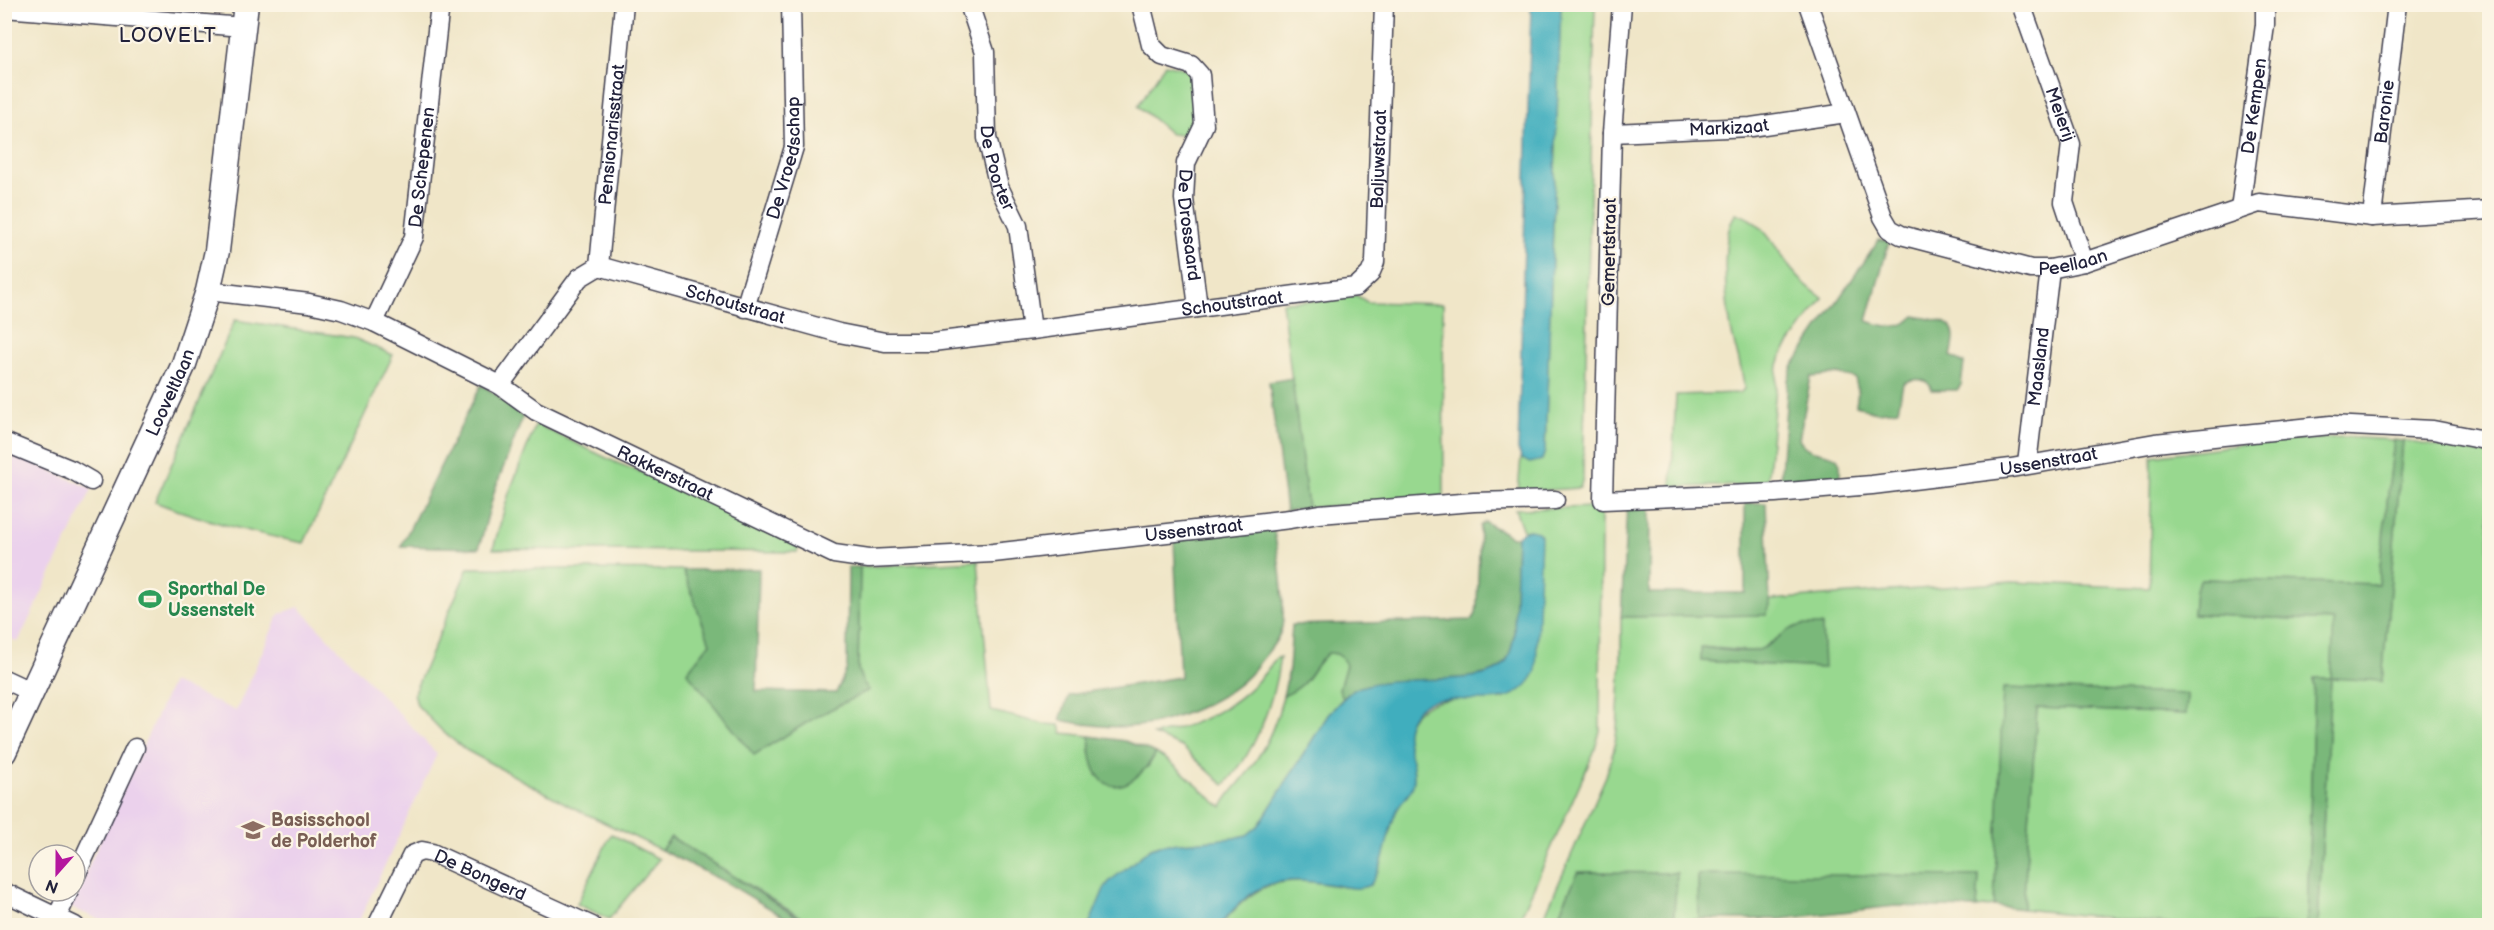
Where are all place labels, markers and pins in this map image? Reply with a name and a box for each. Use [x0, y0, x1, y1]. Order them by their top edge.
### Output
place label: Sporthal De Ussenstelt [168, 579, 265, 621]
sports icon: Sporthal De Ussenstelt [137, 586, 163, 612]
place label: Basisschool de Polderhof [271, 810, 377, 852]
school or university icon: Basisschool de Polderhof [240, 817, 266, 843]

